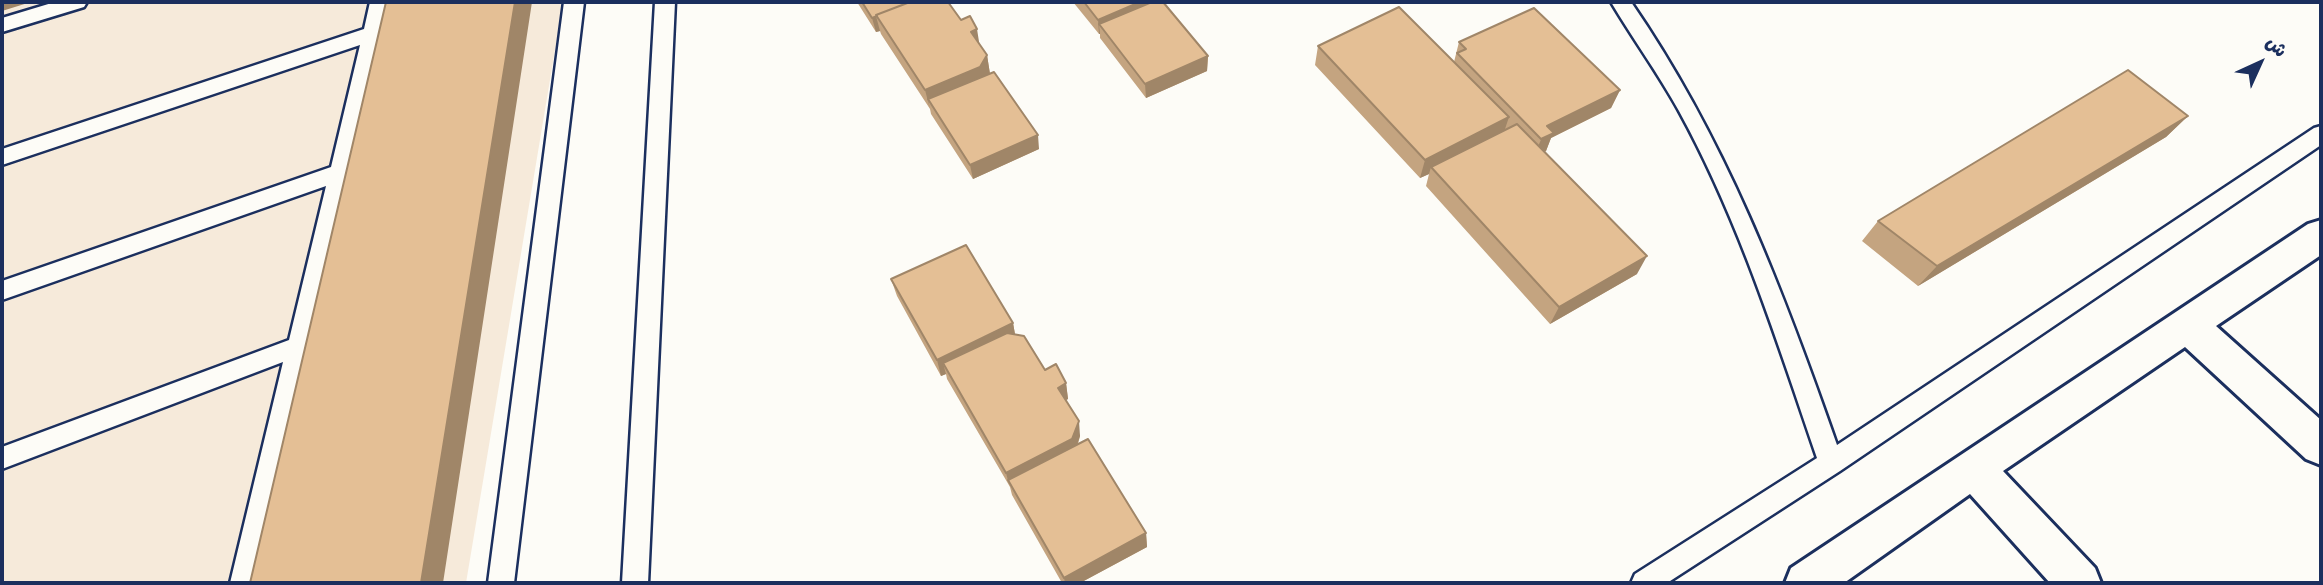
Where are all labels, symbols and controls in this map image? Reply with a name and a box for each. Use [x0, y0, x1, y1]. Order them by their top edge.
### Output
north arrow [2225, 28, 2295, 98]
text: ش [2258, 31, 2292, 65]

